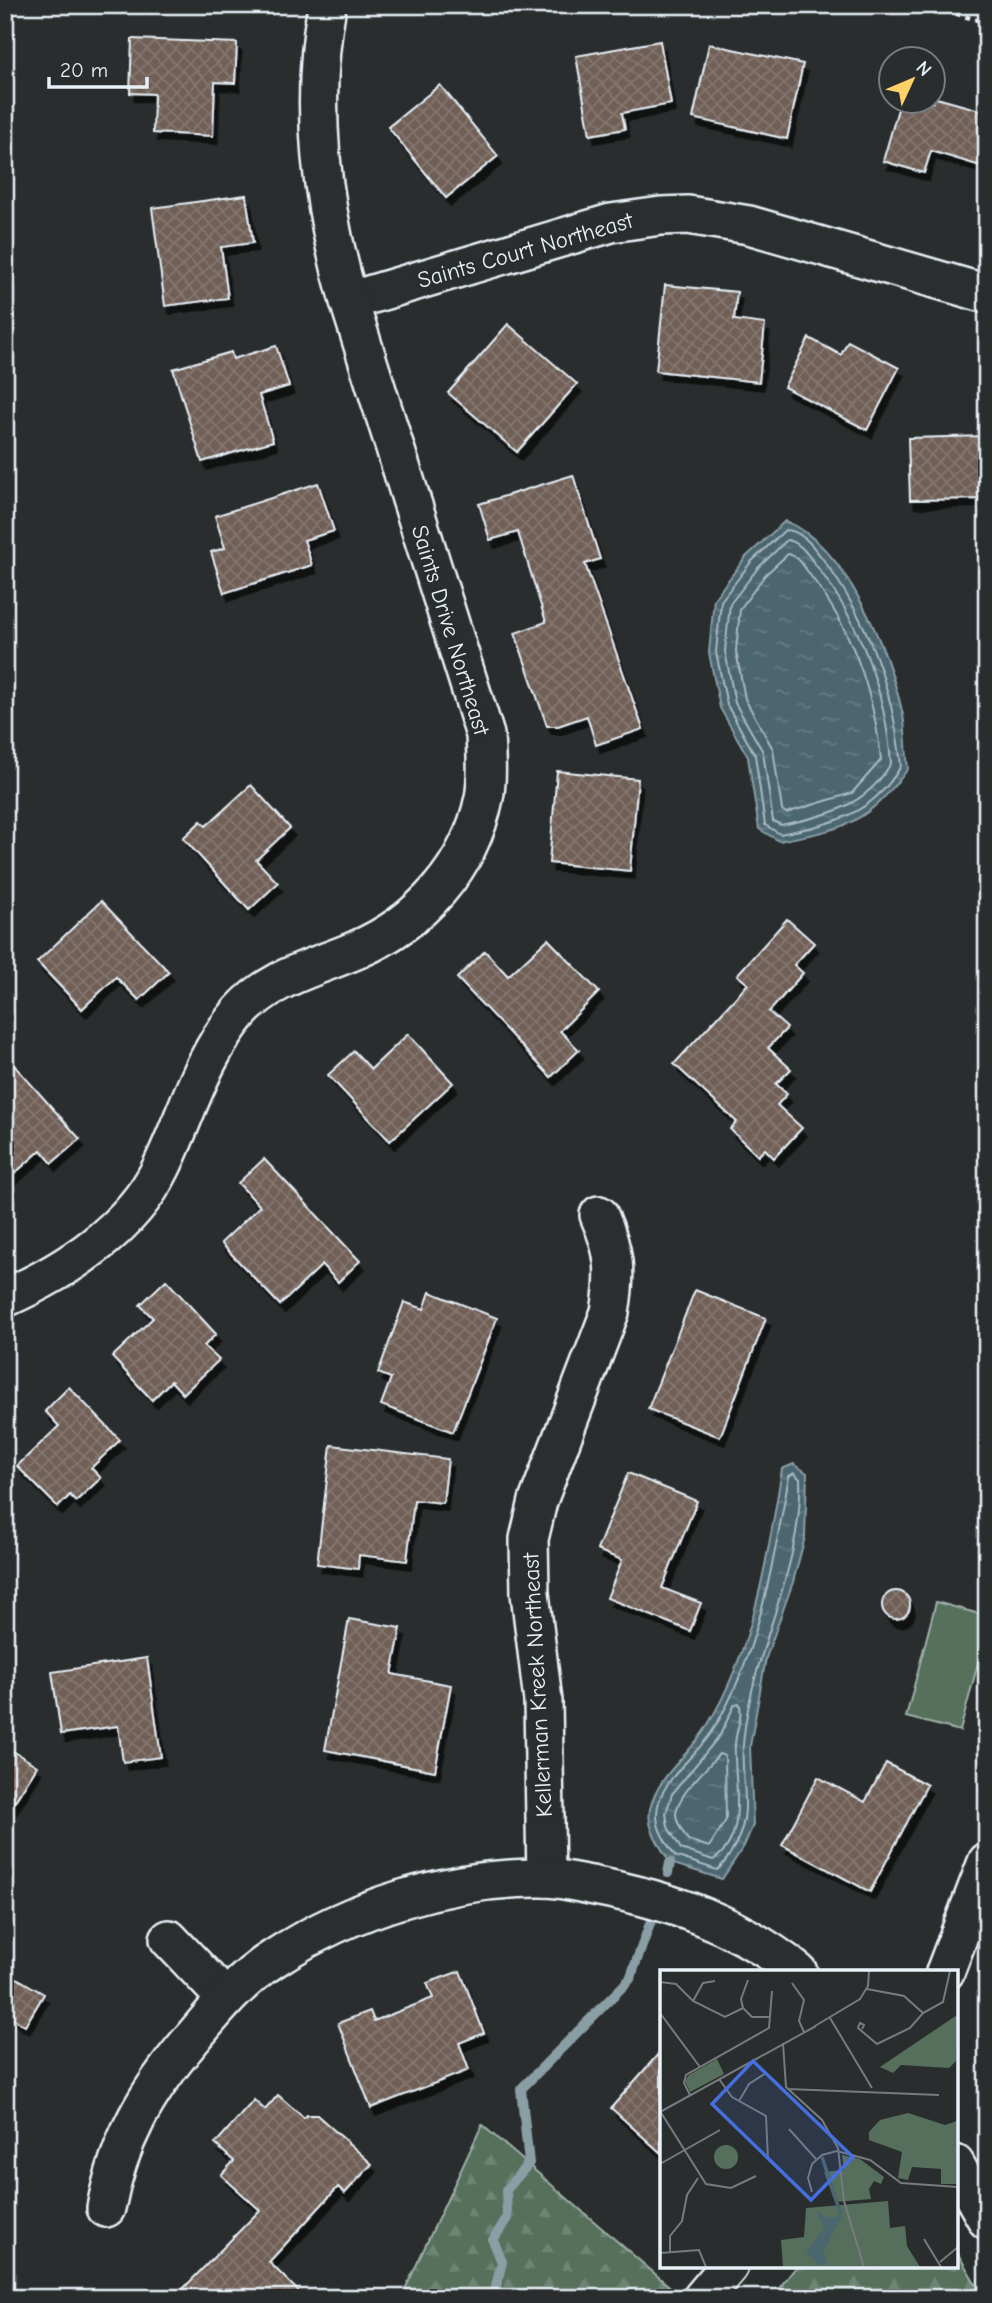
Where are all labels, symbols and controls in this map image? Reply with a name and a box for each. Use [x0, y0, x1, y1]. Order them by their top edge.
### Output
scale bar [49, 46, 147, 90]
north arrow [876, 46, 946, 116]
text: N [911, 57, 936, 81]
text: 20 m [60, 58, 108, 82]
street label: Saints Court Northeast [414, 206, 637, 294]
street label: Saints Drive Northeast [406, 522, 496, 740]
street label: Kellerman Kreek Northeast [517, 1551, 558, 1818]
inset map [660, 1970, 957, 2268]

